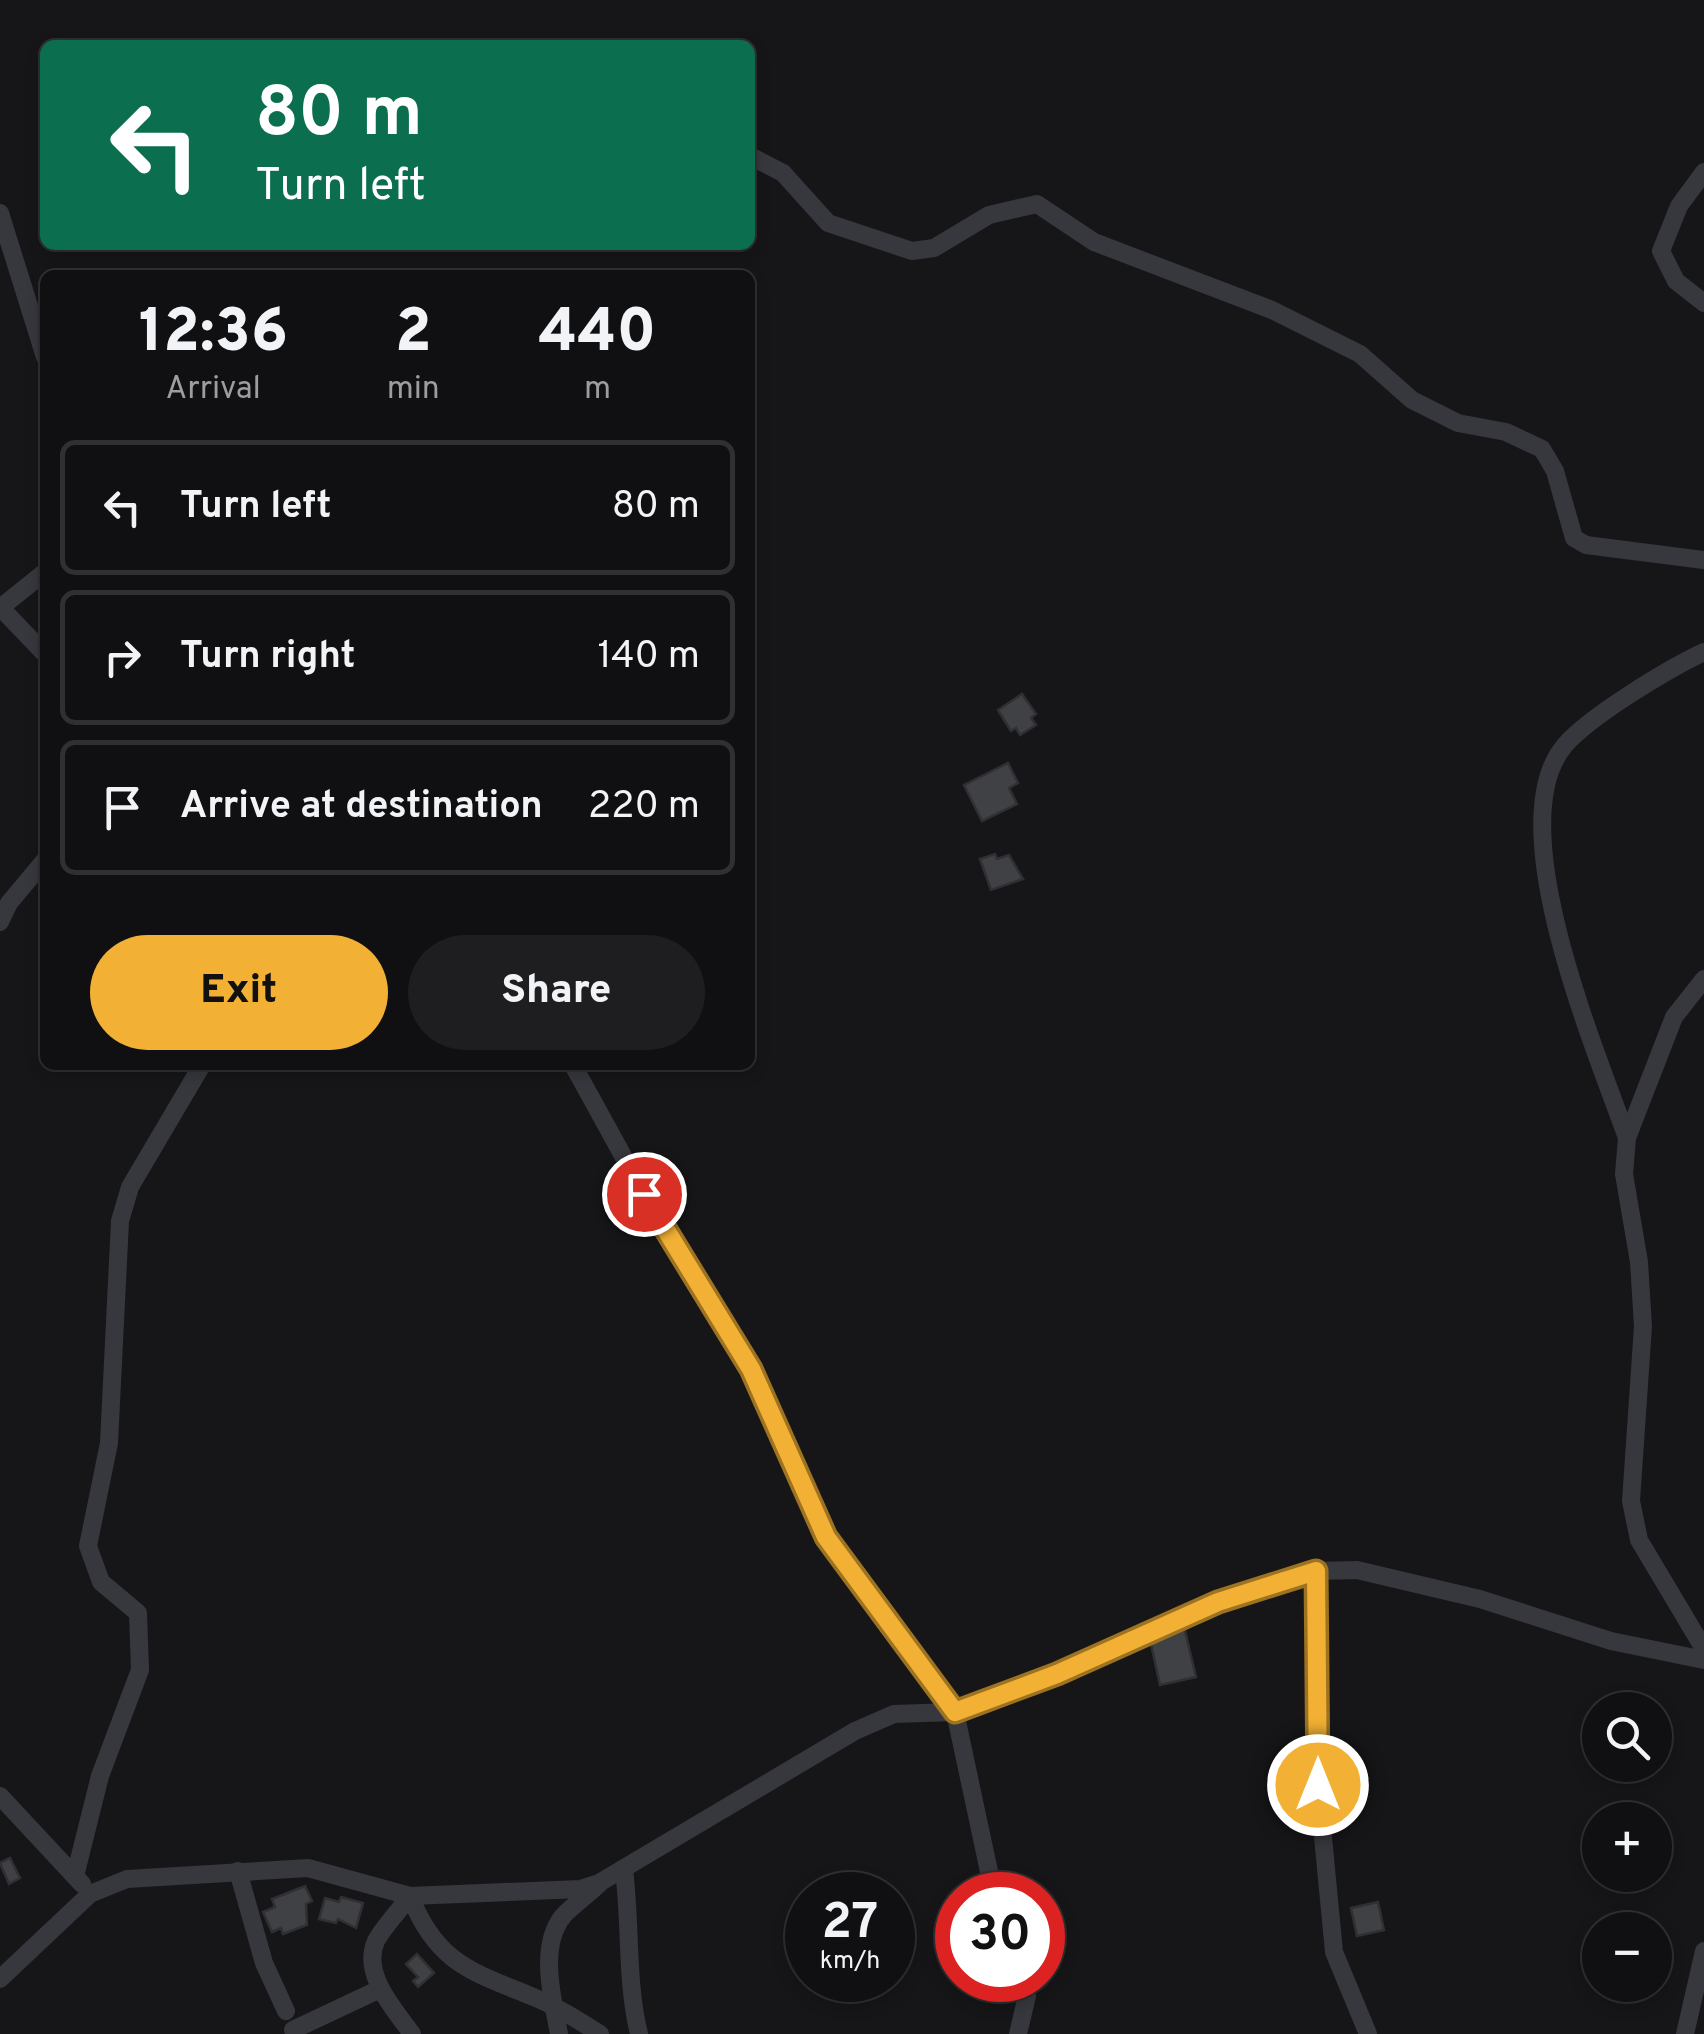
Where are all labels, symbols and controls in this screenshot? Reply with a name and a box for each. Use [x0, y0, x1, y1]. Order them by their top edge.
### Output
text: 80 m [255, 72, 423, 161]
icon: left [90, 80, 220, 210]
text: Turn left [255, 159, 426, 216]
text: 12:36 [139, 297, 288, 373]
text: 2 [395, 297, 432, 373]
text: 440 [539, 297, 656, 373]
text: Arrival [166, 370, 261, 410]
text: min [387, 370, 440, 410]
text: m [584, 370, 611, 410]
icon: left [95, 480, 150, 535]
text: Turn left [180, 483, 332, 532]
text: 80 m [612, 483, 700, 532]
icon: right [95, 630, 150, 685]
text: Turn right [180, 633, 355, 682]
text: 140 m [597, 633, 700, 682]
icon: arrive [95, 780, 150, 835]
text: Arrive at destination [180, 783, 543, 832]
text: 220 m [588, 783, 700, 832]
button: Exit [90, 935, 388, 1050]
button: Share [408, 935, 705, 1050]
pin [602, 1152, 687, 1237]
icon: arrive [617, 1167, 672, 1222]
map controls [1582, 1692, 1672, 2002]
button: search [1582, 1692, 1672, 1782]
position arrow [1266, 1733, 1370, 1837]
button: + [1582, 1802, 1672, 1892]
speed limit sign: 30 [935, 1872, 1065, 2002]
text: 27 [822, 1893, 878, 1956]
button: − [1582, 1912, 1672, 2002]
text: km/h [820, 1946, 880, 1978]

